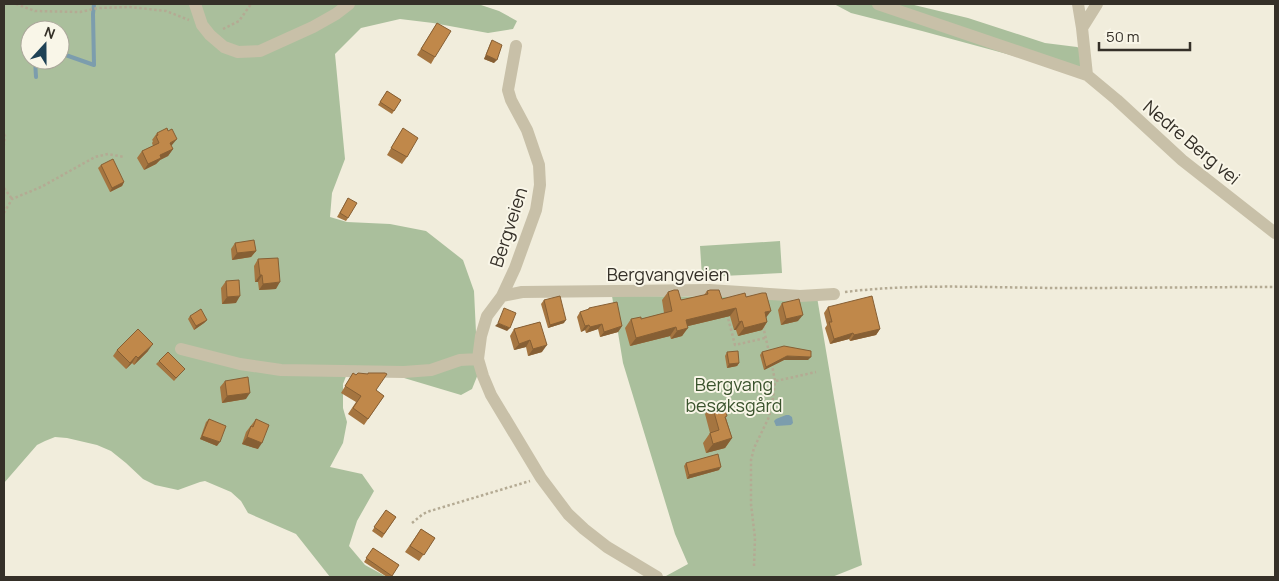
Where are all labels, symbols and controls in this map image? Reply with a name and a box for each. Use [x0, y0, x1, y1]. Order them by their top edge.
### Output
north arrow [20, 20, 70, 70]
scale bar [1099, 20, 1190, 52]
text: N [42, 22, 58, 43]
text: 50 m [1106, 26, 1140, 47]
street label: Nedre Berg vei [1139, 94, 1245, 190]
street label: Bergveien [484, 184, 532, 270]
street label: Bergvangveien [607, 262, 729, 286]
park label: Bergvang besøksgård [685, 372, 783, 417]

